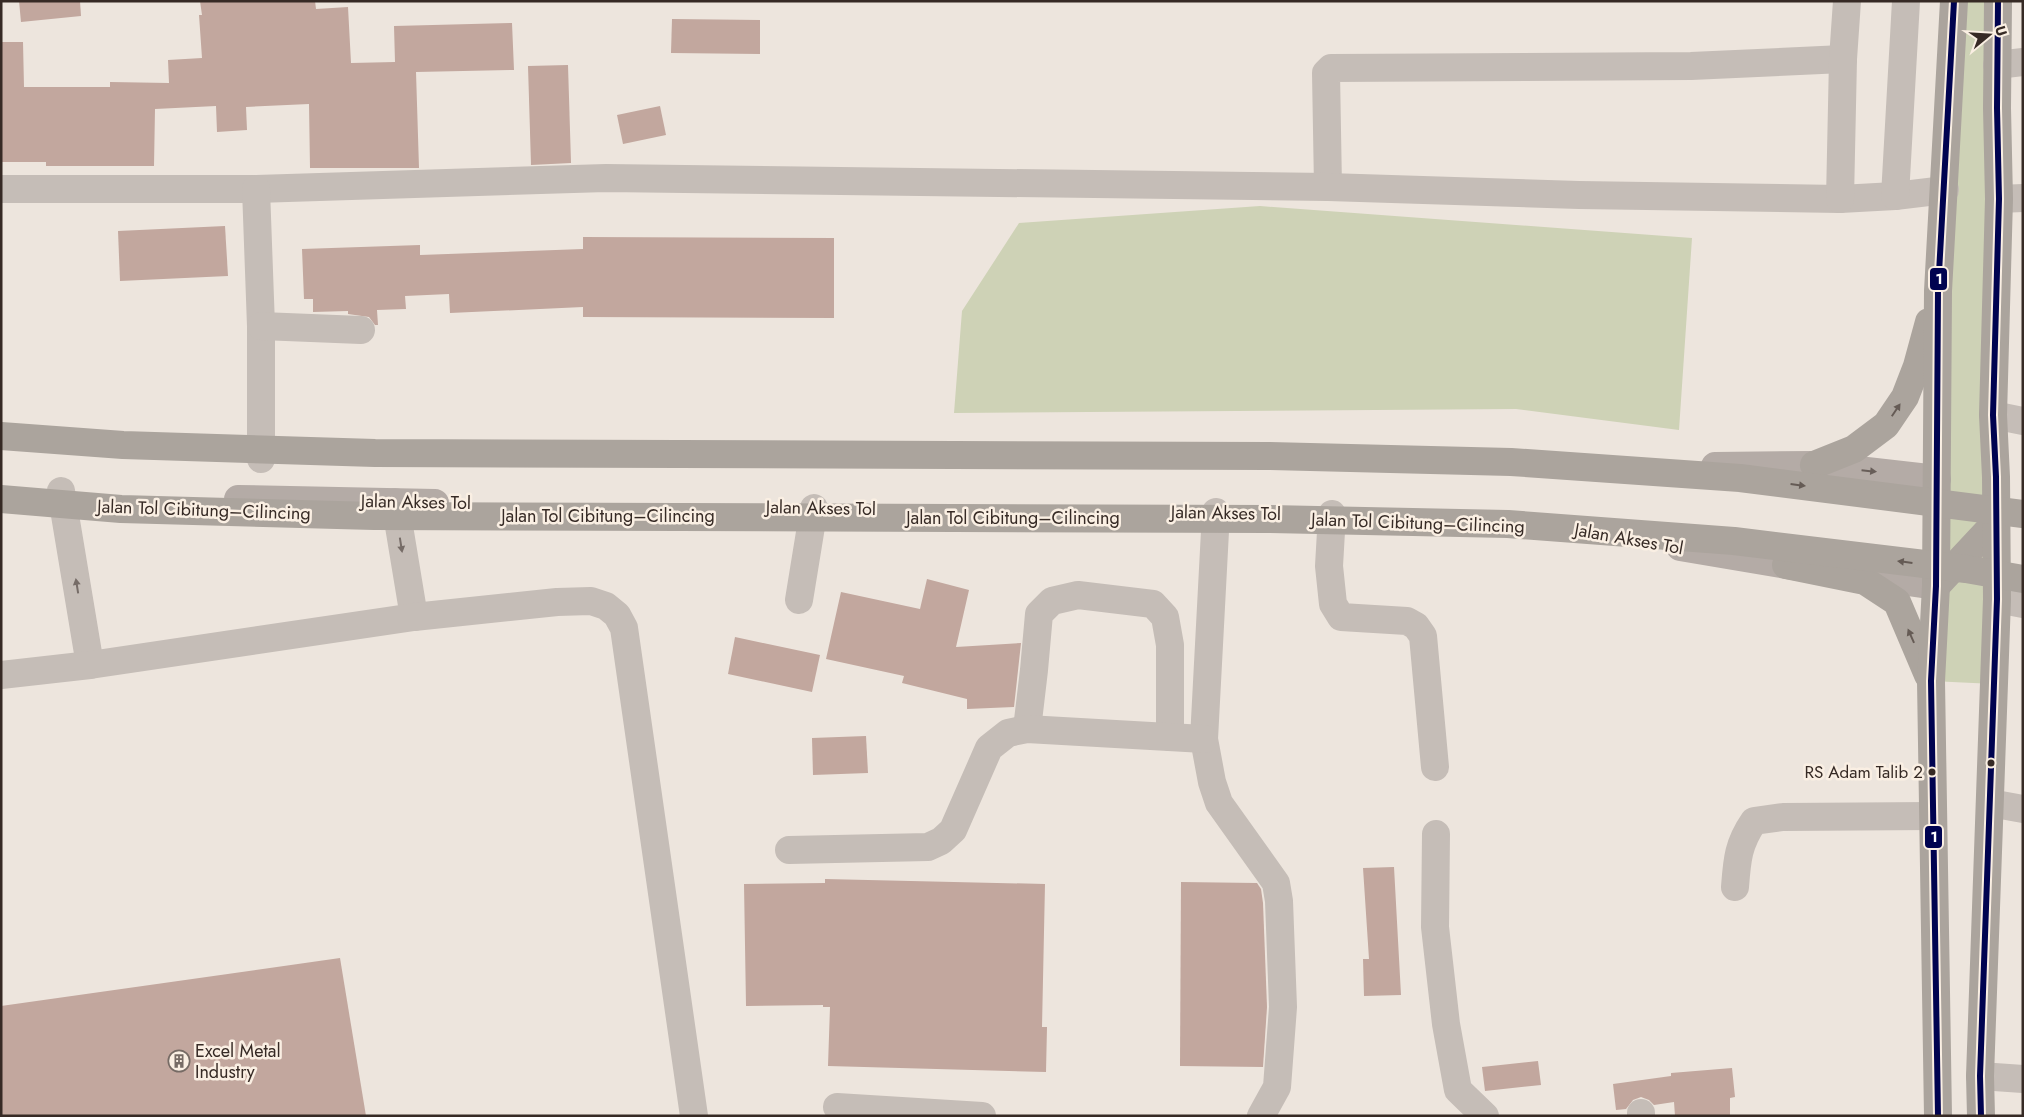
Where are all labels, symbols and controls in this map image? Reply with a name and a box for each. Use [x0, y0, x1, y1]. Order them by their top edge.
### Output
north arrow [1964, 10, 2014, 60]
text: U [1990, 23, 2012, 39]
line badge: 1 [1929, 267, 1948, 291]
text: 1 [1935, 269, 1943, 289]
one-way arrow [1891, 404, 1901, 417]
one-way arrow [1861, 468, 1877, 476]
one-way arrow [1791, 482, 1807, 490]
street label: Jalan Akses Tol [359, 488, 471, 516]
street label: Jalan Tol Cibitung–Cilincing [95, 493, 311, 527]
street label: Jalan Akses Tol [764, 494, 876, 522]
street label: Jalan Akses Tol [1169, 499, 1281, 527]
street label: Jalan Tol Cibitung–Cilincing [499, 503, 715, 529]
street label: Jalan Tol Cibitung–Cilincing [904, 505, 1120, 531]
street label: Jalan Tol Cibitung–Cilincing [1309, 506, 1525, 540]
street label: Jalan Akses Tol [1571, 516, 1685, 561]
one-way arrow [397, 537, 405, 553]
one-way arrow [1897, 558, 1913, 566]
one-way arrow [73, 578, 81, 594]
one-way arrow [1907, 629, 1915, 643]
unlabelled marker [1986, 758, 1996, 768]
place label: RS Adam Talib 2 [1804, 760, 1923, 784]
marker: RS Adam Talib 2 [1927, 767, 1937, 777]
line badge: 1 [1924, 825, 1943, 849]
text: 1 [1930, 827, 1938, 847]
place label: Excel Metal Industry [195, 1038, 281, 1085]
building icon: Excel Metal Industry [167, 1049, 191, 1073]

